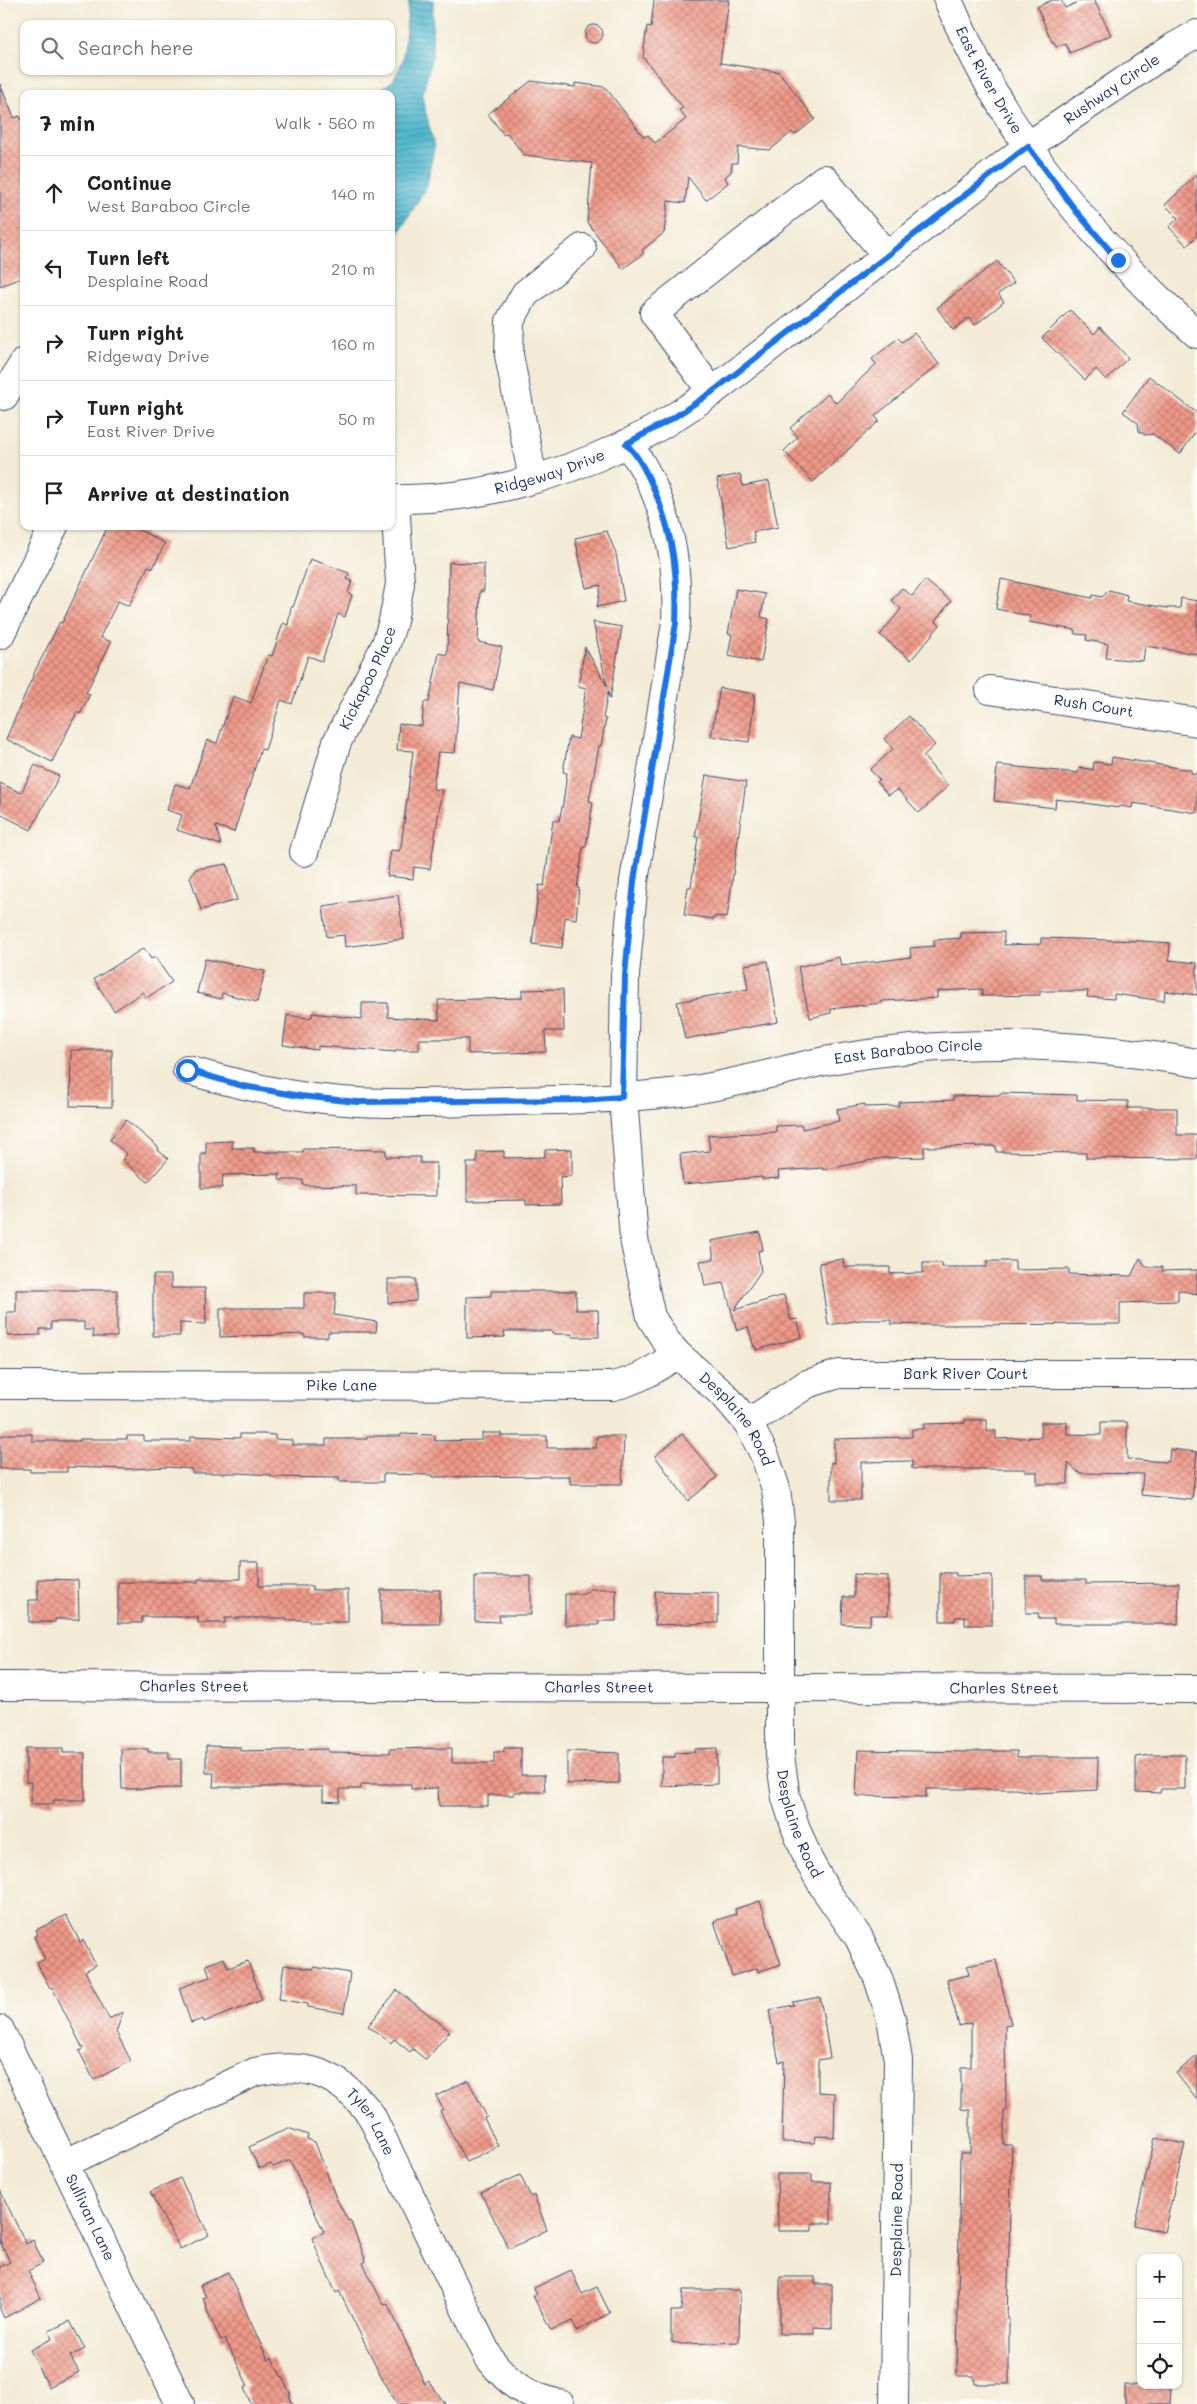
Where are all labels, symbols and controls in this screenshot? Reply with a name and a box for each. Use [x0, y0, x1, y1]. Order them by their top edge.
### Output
search box [20, 20, 395, 75]
street label: East River Drive [952, 23, 1028, 137]
icon: search [38, 34, 66, 62]
text: Search here [78, 35, 194, 60]
street label: Rushway Circle [1059, 49, 1163, 128]
text: 7 min [40, 109, 95, 136]
text: Walk · 560 m [275, 112, 375, 133]
text: Continue [87, 170, 172, 195]
icon: ahead [40, 179, 68, 207]
text: 140 m [331, 183, 375, 204]
text: West Baraboo Circle [87, 195, 251, 216]
text: Turn left [87, 245, 170, 270]
route end [1107, 249, 1130, 272]
icon: left [40, 254, 68, 282]
text: 210 m [331, 258, 375, 279]
text: Desplaine Road [87, 270, 208, 291]
text: Turn right [87, 320, 184, 345]
icon: right [40, 329, 68, 357]
text: 160 m [330, 333, 375, 354]
text: Ridgeway Drive [87, 345, 210, 366]
text: Turn right [87, 395, 184, 420]
icon: right [40, 404, 68, 432]
text: 50 m [338, 408, 375, 429]
text: East River Drive [87, 420, 215, 441]
street label: Ridgeway Drive [492, 444, 608, 498]
icon: arrive [40, 479, 68, 507]
text: Arrive at destination [87, 481, 290, 506]
street label: Kickapoo Place [334, 624, 400, 733]
street label: Rush Court [1053, 689, 1135, 721]
street label: East Baraboo Circle [832, 1034, 983, 1068]
route start [176, 1059, 199, 1082]
street label: Bark River Court [903, 1363, 1028, 1383]
street label: Desplaine Road [695, 1367, 778, 1468]
street label: Pike Lane [307, 1375, 377, 1395]
street label: Charles Street [139, 1675, 249, 1696]
street label: Charles Street [544, 1676, 654, 1697]
street label: Charles Street [949, 1677, 1059, 1698]
street label: Desplaine Road [773, 1768, 827, 1881]
street label: Tyler Lane [343, 2083, 400, 2158]
street label: Desplaine Road [885, 2163, 907, 2277]
street label: Sullivan Lane [62, 2170, 121, 2264]
map controls [1137, 2254, 1182, 2389]
button: + [1137, 2254, 1182, 2299]
button: − [1137, 2299, 1182, 2344]
button: locate [1137, 2344, 1182, 2389]

